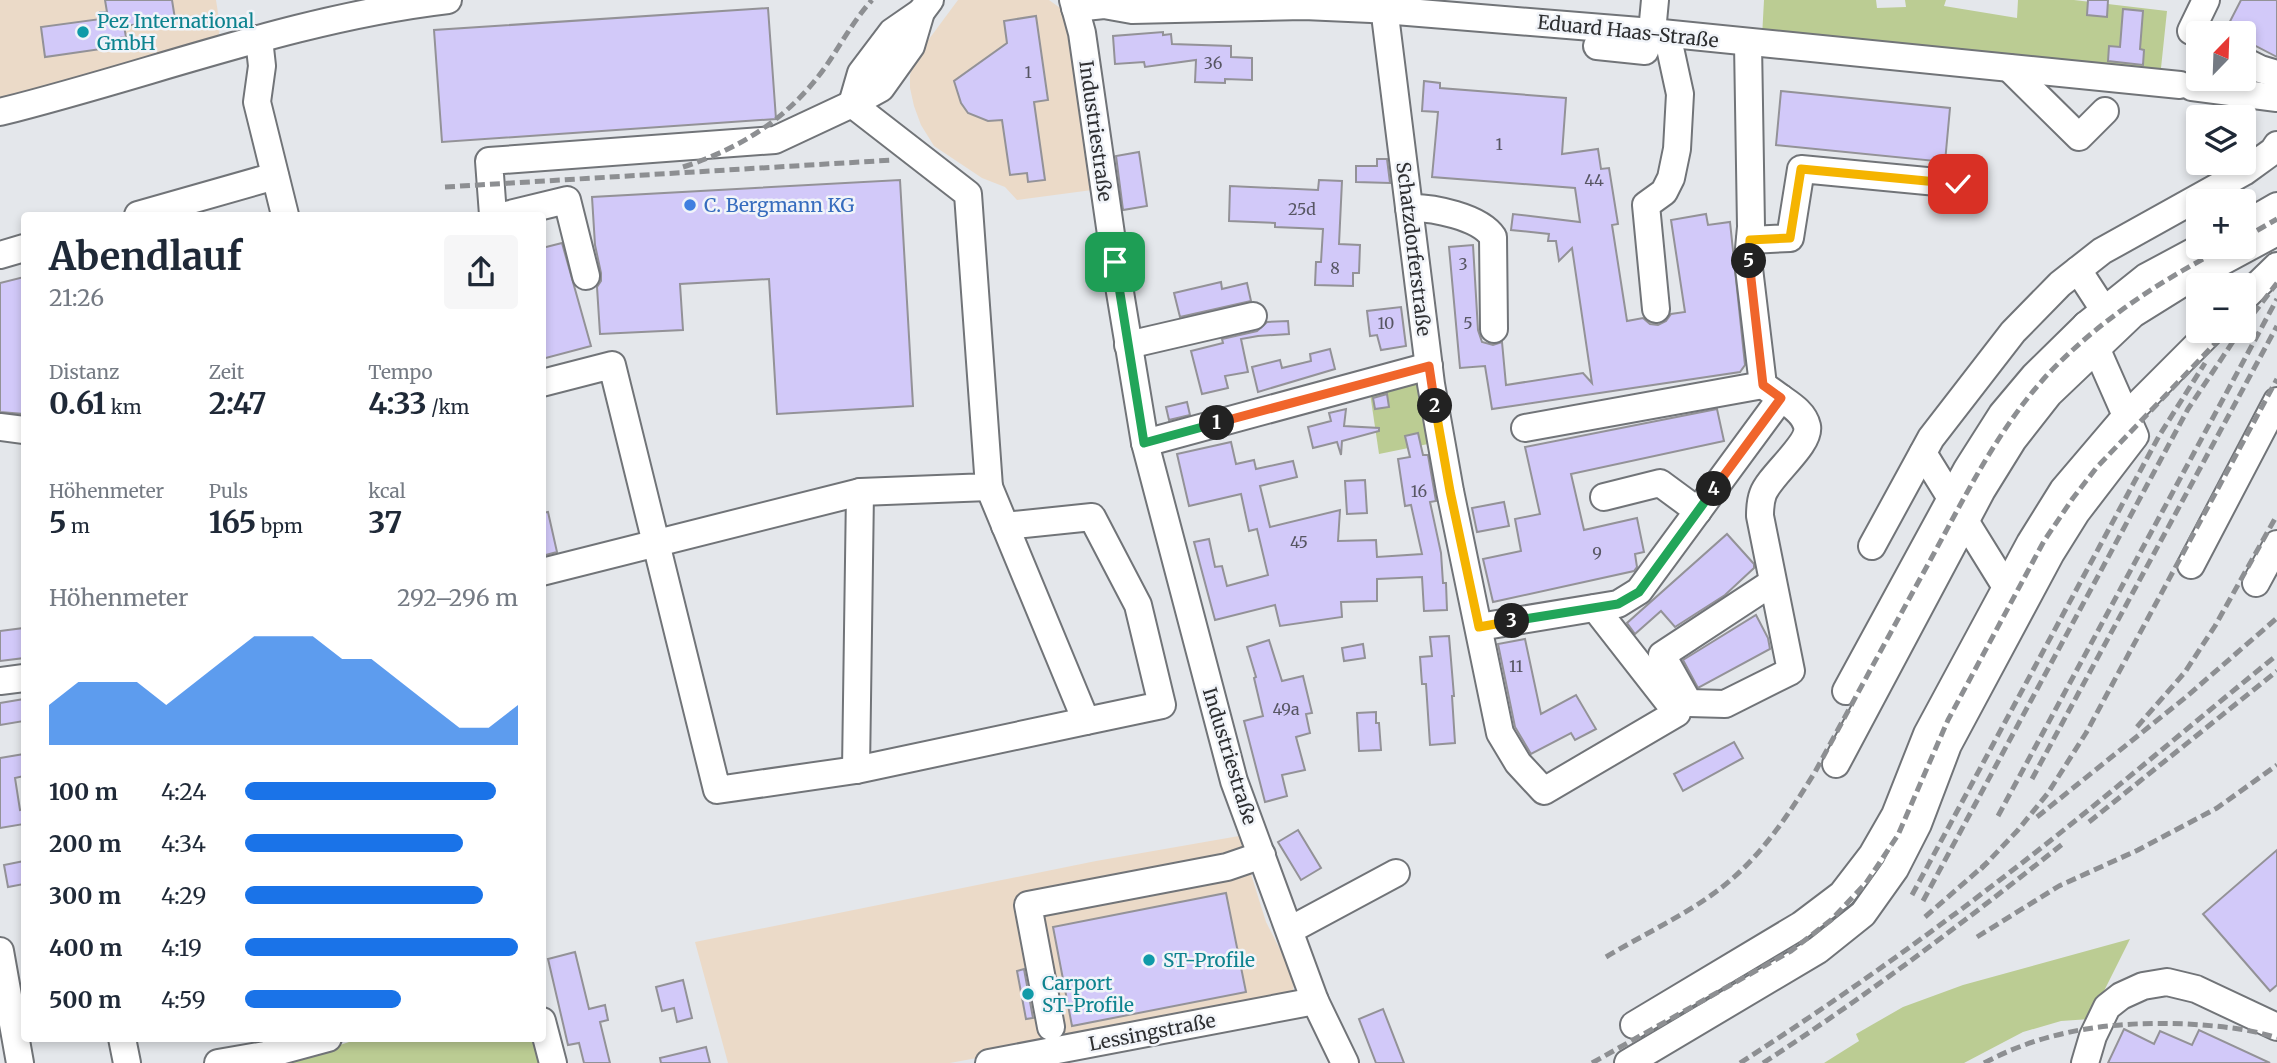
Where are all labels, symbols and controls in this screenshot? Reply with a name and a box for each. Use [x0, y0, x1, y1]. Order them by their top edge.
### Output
place label: Pez International GmbH [97, 9, 255, 55]
street label: Eduard Haas-Straße [1536, 10, 1720, 52]
north arrow [2186, 21, 2256, 91]
map controls [2186, 21, 2256, 343]
marker: Pez International GmbH [75, 24, 91, 40]
house number: 36 [1204, 53, 1223, 73]
street label: Industriestraße [1074, 59, 1118, 203]
house number: 1 [1024, 62, 1032, 82]
button: layers [2186, 105, 2256, 175]
house number: 1 [1495, 134, 1503, 154]
pin [1928, 154, 1988, 214]
street label: Schatzdorferstraße [1391, 160, 1437, 338]
icon: check [1939, 165, 1977, 203]
house number: 44 [1584, 170, 1604, 190]
button: + [2186, 189, 2256, 259]
place label: C. Bergmann KG [704, 193, 855, 217]
marker: C. Bergmann KG [682, 197, 698, 213]
house number: 25d [1288, 199, 1316, 219]
pin [1085, 232, 1145, 292]
text: Abendlauf [49, 233, 242, 280]
button: share [444, 235, 518, 309]
icon: arrive [1096, 243, 1134, 281]
pin: 5 [1732, 244, 1766, 278]
text: 5 [1743, 248, 1754, 272]
house number: 3 [1458, 254, 1468, 274]
house number: 8 [1330, 258, 1340, 278]
button: − [2186, 273, 2256, 343]
text: 21:26 [49, 283, 104, 312]
house number: 10 [1378, 313, 1394, 333]
house number: 5 [1463, 313, 1473, 333]
text: Distanz [49, 360, 119, 384]
text: Zeit [209, 360, 244, 384]
text: Tempo [368, 360, 433, 384]
text: 0.61 [49, 384, 106, 422]
text: 2:47 [209, 384, 267, 422]
text: 4:33 [368, 384, 427, 422]
pin: 2 [1418, 388, 1452, 424]
text: 2 [1429, 393, 1440, 417]
text: km [106, 395, 142, 419]
text: /km [427, 395, 469, 419]
pin: 1 [1200, 406, 1234, 440]
text: 1 [1212, 410, 1221, 434]
pin: 4 [1696, 472, 1732, 506]
text: 4 [1707, 476, 1720, 500]
text: Höhenmeter [49, 479, 164, 503]
text: Puls [209, 479, 248, 503]
text: kcal [368, 479, 406, 503]
house number: 16 [1411, 481, 1427, 501]
text: 5 [49, 503, 67, 541]
text: 165 [209, 503, 256, 541]
text: 37 [368, 503, 402, 541]
text: m [67, 514, 90, 538]
text: bpm [256, 514, 303, 538]
house number: 45 [1290, 532, 1308, 552]
house number: 9 [1592, 543, 1602, 563]
text: Höhenmeter [49, 583, 188, 612]
text: 292–296 m [397, 583, 518, 612]
pin: 3 [1494, 604, 1530, 638]
text: 3 [1506, 608, 1517, 632]
house number: 11 [1509, 656, 1523, 676]
street label: Industriestraße [1198, 685, 1262, 828]
house number: 49a [1272, 699, 1300, 719]
text: 100 m [49, 777, 118, 806]
text: 4:24 [161, 777, 206, 806]
text: 200 m [49, 829, 121, 858]
text: 4:34 [161, 829, 206, 858]
text: 300 m [49, 881, 121, 910]
text: 4:29 [161, 881, 206, 910]
text: 400 m [49, 933, 123, 962]
text: 4:19 [161, 933, 202, 962]
place label: ST-Profile [1163, 948, 1255, 972]
marker: ST-Profile [1141, 952, 1157, 968]
place label: Carport ST-Profile [1042, 971, 1134, 1017]
text: 500 m [49, 985, 121, 1014]
text: 4:59 [161, 985, 206, 1014]
marker: Carport ST-Profile [1020, 986, 1036, 1002]
street label: Lessingstraße [1087, 1008, 1217, 1056]

